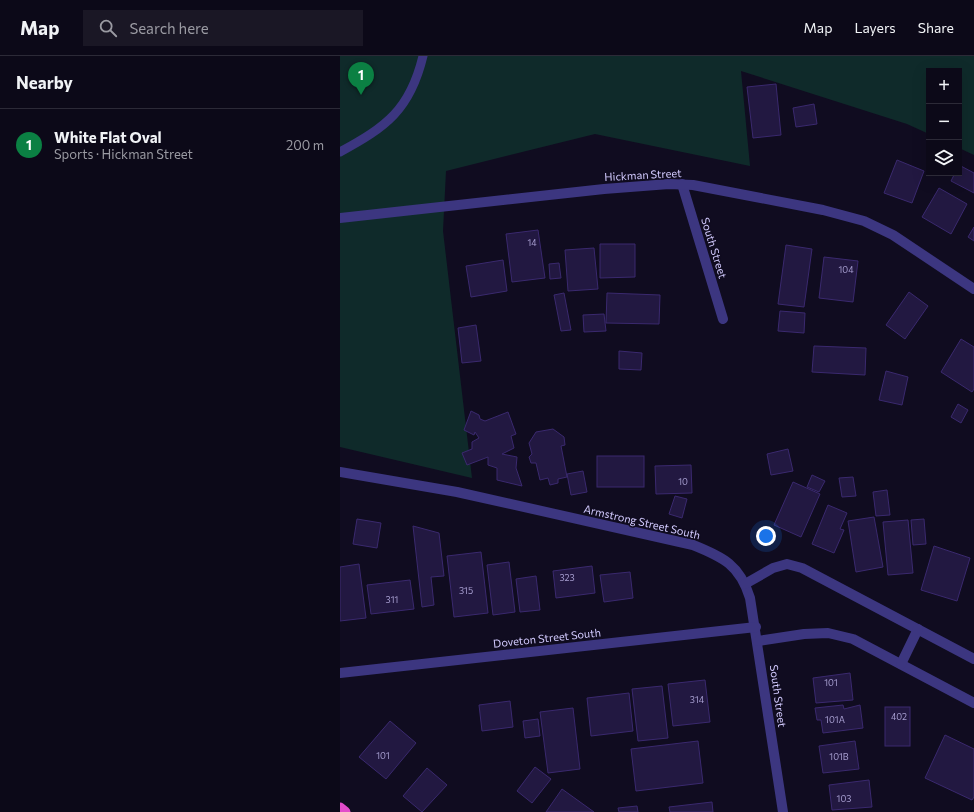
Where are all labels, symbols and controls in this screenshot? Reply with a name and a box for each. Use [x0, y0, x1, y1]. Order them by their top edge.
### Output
search box [83, 10, 363, 46]
text: Map [20, 16, 59, 39]
icon: search [97, 17, 119, 39]
text: Search here [129, 19, 209, 37]
text: Map [804, 19, 832, 36]
text: Layers [854, 19, 896, 36]
text: Share [918, 19, 954, 36]
pin: 1 [348, 62, 374, 95]
map controls [926, 68, 962, 176]
button: + [926, 68, 962, 104]
text: Nearby [16, 72, 73, 93]
button: − [926, 104, 962, 140]
text: White Flat Oval [54, 128, 162, 146]
text: 1 [26, 137, 32, 153]
text: 200 m [286, 137, 324, 153]
button: layers [926, 140, 962, 176]
text: Sports · Hickman Street [54, 146, 193, 162]
street label: Hickman Street [604, 166, 682, 183]
street label: South Street [699, 216, 730, 280]
house number: 14 [527, 237, 537, 248]
house number: 104 [838, 264, 854, 275]
house number: 10 [678, 476, 688, 487]
street label: Armstrong Street South [582, 502, 702, 541]
your location [756, 526, 776, 546]
house number: 323 [559, 572, 575, 583]
house number: 315 [459, 585, 473, 596]
house number: 311 [386, 594, 398, 605]
street label: Doveton Street South [492, 625, 601, 650]
street label: South Street [768, 664, 789, 729]
house number: 101 [824, 677, 838, 688]
house number: 314 [690, 694, 705, 705]
house number: 402 [891, 711, 907, 722]
house number: 101A [825, 714, 845, 725]
house number: 101 [376, 750, 390, 761]
house number: 101B [829, 751, 849, 762]
house number: 103 [837, 793, 851, 804]

